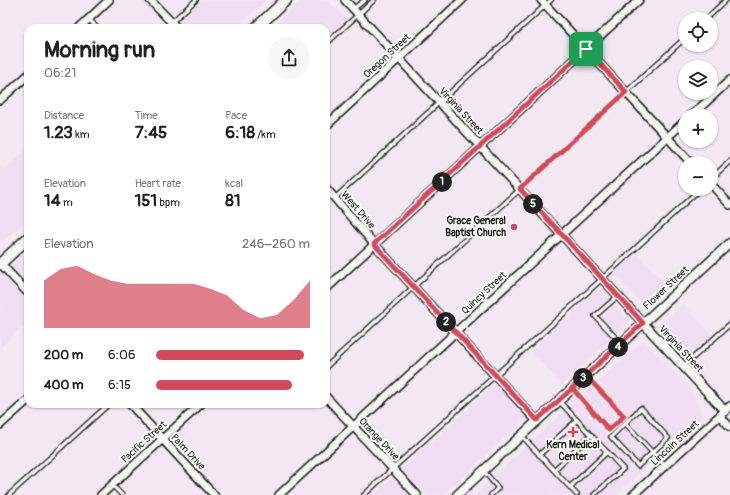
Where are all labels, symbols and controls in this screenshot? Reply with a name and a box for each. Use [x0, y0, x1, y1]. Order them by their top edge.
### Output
map controls [678, 12, 718, 196]
button: locate [678, 12, 718, 52]
street label: Oregon Street [361, 31, 414, 81]
pin [569, 32, 603, 66]
text: Morning run [44, 36, 155, 64]
button: share [268, 37, 310, 79]
icon: arrive [575, 38, 597, 60]
button: layers [678, 60, 718, 100]
text: 06:21 [44, 65, 76, 81]
street label: Virginia Street [436, 85, 486, 138]
button: + [678, 108, 718, 148]
text: Distance [44, 109, 84, 122]
text: Time [135, 109, 158, 122]
text: Pace [225, 109, 247, 122]
text: 1.23 [44, 122, 73, 143]
text: 7:45 [135, 122, 167, 143]
text: 6:18 [225, 122, 255, 143]
text: km [73, 128, 90, 141]
text: /km [255, 128, 276, 141]
button: − [678, 156, 718, 196]
pin: 1 [432, 172, 452, 192]
text: 1 [440, 175, 444, 188]
text: Elevation [44, 177, 86, 190]
text: Heart rate [135, 177, 181, 190]
text: kcal [225, 177, 243, 190]
street label: West Drive [339, 189, 377, 231]
text: 14 [44, 190, 61, 211]
text: 151 [135, 190, 157, 211]
text: 81 [225, 190, 241, 211]
pin: 5 [523, 194, 543, 214]
text: m [61, 196, 73, 209]
text: bpm [157, 196, 180, 209]
text: 5 [530, 197, 536, 210]
place label: Grace General Baptist Church [445, 215, 506, 239]
marker: Grace General Baptist Church [509, 222, 519, 232]
text: Elevation [44, 236, 94, 252]
text: 246–260 m [242, 236, 310, 252]
street label: Flower Street [641, 263, 692, 312]
street label: Quincy Street [459, 268, 510, 317]
pin: 2 [436, 312, 456, 332]
text: 2 [443, 315, 449, 328]
street label: Virginia Street [656, 323, 706, 376]
pin: 4 [608, 337, 628, 357]
text: 4 [615, 340, 621, 353]
text: 200 m [44, 347, 83, 363]
text: 6:06 [108, 347, 135, 363]
pin: 3 [573, 368, 593, 388]
text: 3 [580, 371, 586, 384]
text: 400 m [44, 377, 84, 393]
text: 6:15 [108, 377, 131, 393]
street label: Orange Drive [356, 415, 402, 463]
street label: Lincoln Street [649, 417, 702, 468]
street label: Pacific Street [119, 418, 170, 465]
marker: Kern Medical Center [567, 426, 579, 438]
street label: Palm Drive [168, 432, 208, 472]
place label: Kern Medical Center [546, 439, 600, 463]

